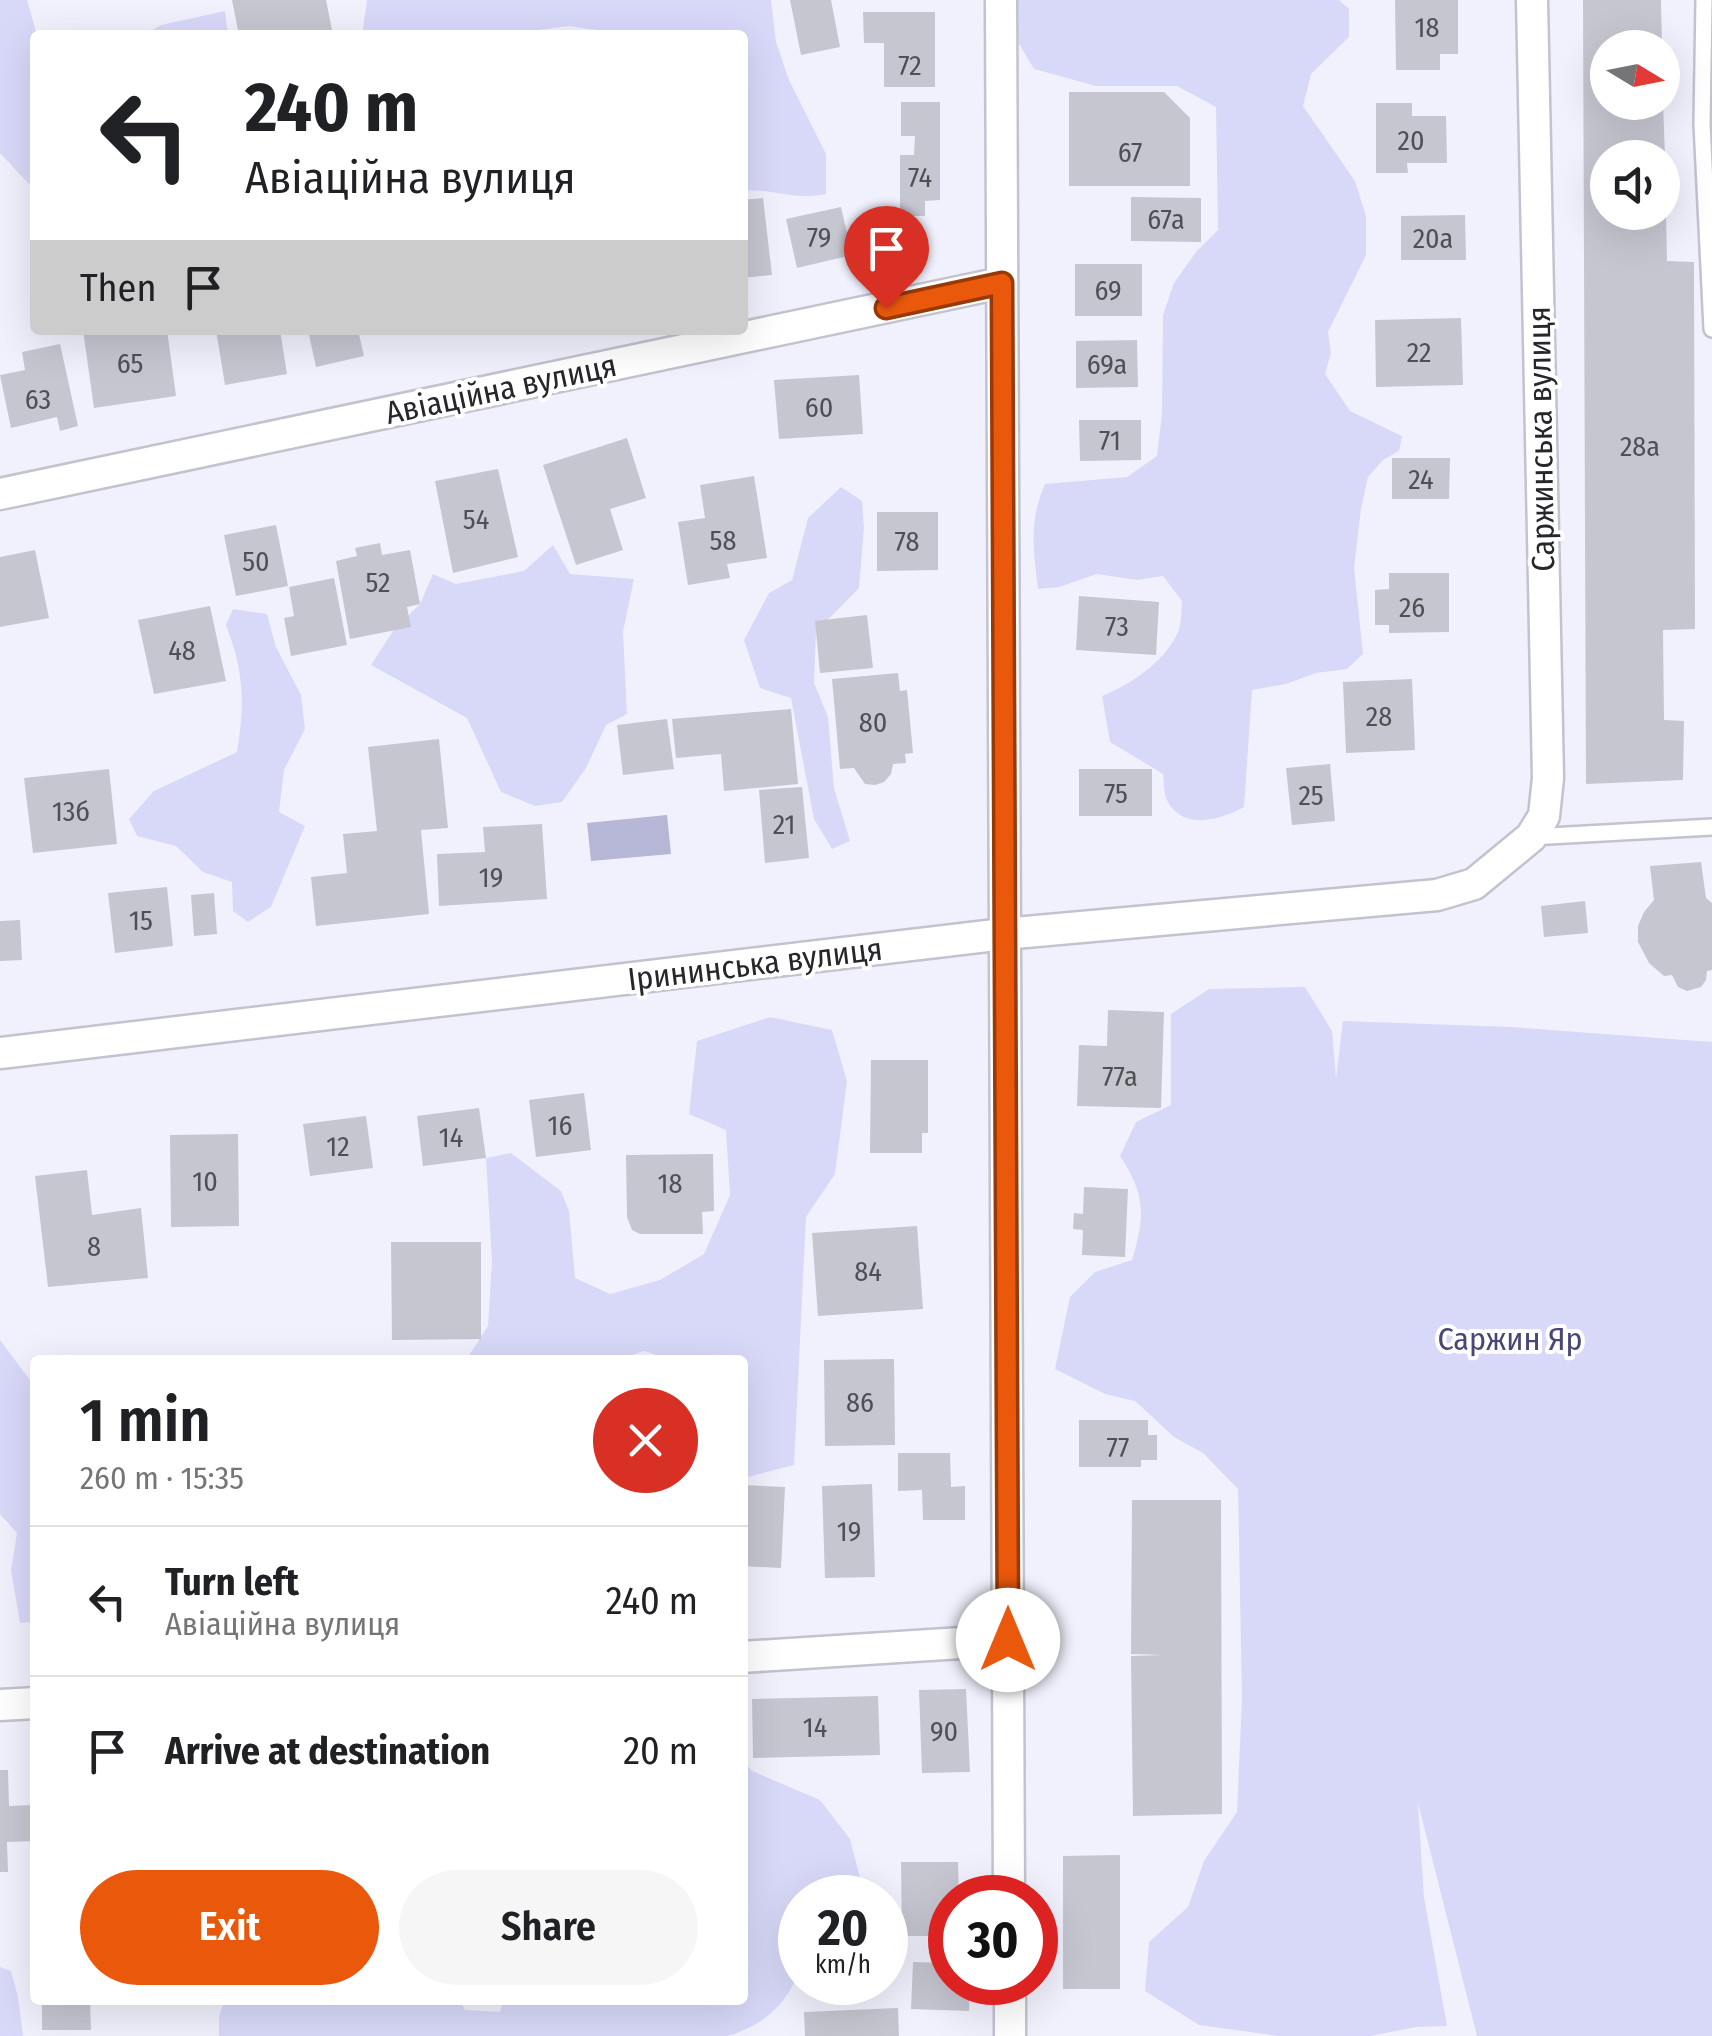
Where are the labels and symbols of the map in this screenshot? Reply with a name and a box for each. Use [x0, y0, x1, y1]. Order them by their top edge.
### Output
house number: 18 [1415, 11, 1439, 44]
north arrow [1590, 30, 1680, 120]
house number: 72 [898, 49, 922, 82]
house number: 20 [1398, 124, 1424, 157]
house number: 67 [1118, 136, 1142, 169]
house number: 74 [908, 161, 932, 194]
house number: 67а [1147, 203, 1185, 236]
pin [844, 206, 929, 309]
house number: 79 [807, 221, 831, 254]
house number: 20а [1413, 222, 1453, 255]
house number: 69 [1094, 274, 1122, 307]
street label: Саржинська вулиця [1520, 306, 1562, 572]
house number: 22 [1407, 336, 1431, 369]
street label: Авіаційна вулиця [382, 346, 620, 432]
house number: 65 [117, 347, 143, 380]
house number: 69а [1087, 348, 1127, 381]
house number: 63 [25, 383, 51, 416]
house number: 60 [805, 391, 833, 424]
house number: 71 [1099, 424, 1121, 457]
house number: 28а [1620, 430, 1660, 463]
house number: 24 [1408, 463, 1434, 496]
house number: 54 [463, 503, 489, 536]
house number: 58 [710, 524, 736, 557]
house number: 78 [895, 525, 919, 558]
house number: 50 [242, 545, 270, 578]
house number: 52 [366, 566, 390, 599]
house number: 26 [1399, 591, 1425, 624]
house number: 73 [1105, 610, 1129, 643]
house number: 48 [168, 634, 196, 667]
house number: 28 [1366, 700, 1392, 733]
house number: 80 [859, 706, 887, 739]
house number: 75 [1104, 777, 1128, 810]
house number: 25 [1298, 779, 1324, 812]
house number: 13б [52, 795, 90, 828]
house number: 21 [773, 808, 795, 841]
house number: 19 [479, 861, 503, 894]
house number: 15 [129, 904, 153, 937]
street label: Ірининська вулиця [626, 930, 884, 998]
house number: 77а [1102, 1060, 1138, 1093]
house number: 16 [548, 1109, 572, 1142]
house number: 14 [439, 1121, 463, 1154]
house number: 12 [326, 1130, 350, 1163]
house number: 10 [192, 1165, 218, 1198]
house number: 18 [658, 1167, 682, 1200]
house number: 8 [87, 1230, 101, 1263]
house number: 84 [854, 1255, 882, 1288]
park label: Саржин Яр [1437, 1320, 1583, 1358]
house number: 86 [846, 1386, 874, 1419]
house number: 77 [1107, 1431, 1129, 1464]
house number: 19 [837, 1515, 861, 1548]
position arrow [956, 1588, 1060, 1692]
house number: 14 [803, 1711, 827, 1744]
house number: 90 [930, 1715, 958, 1748]
speed limit sign: 30 [928, 1875, 1058, 2005]

